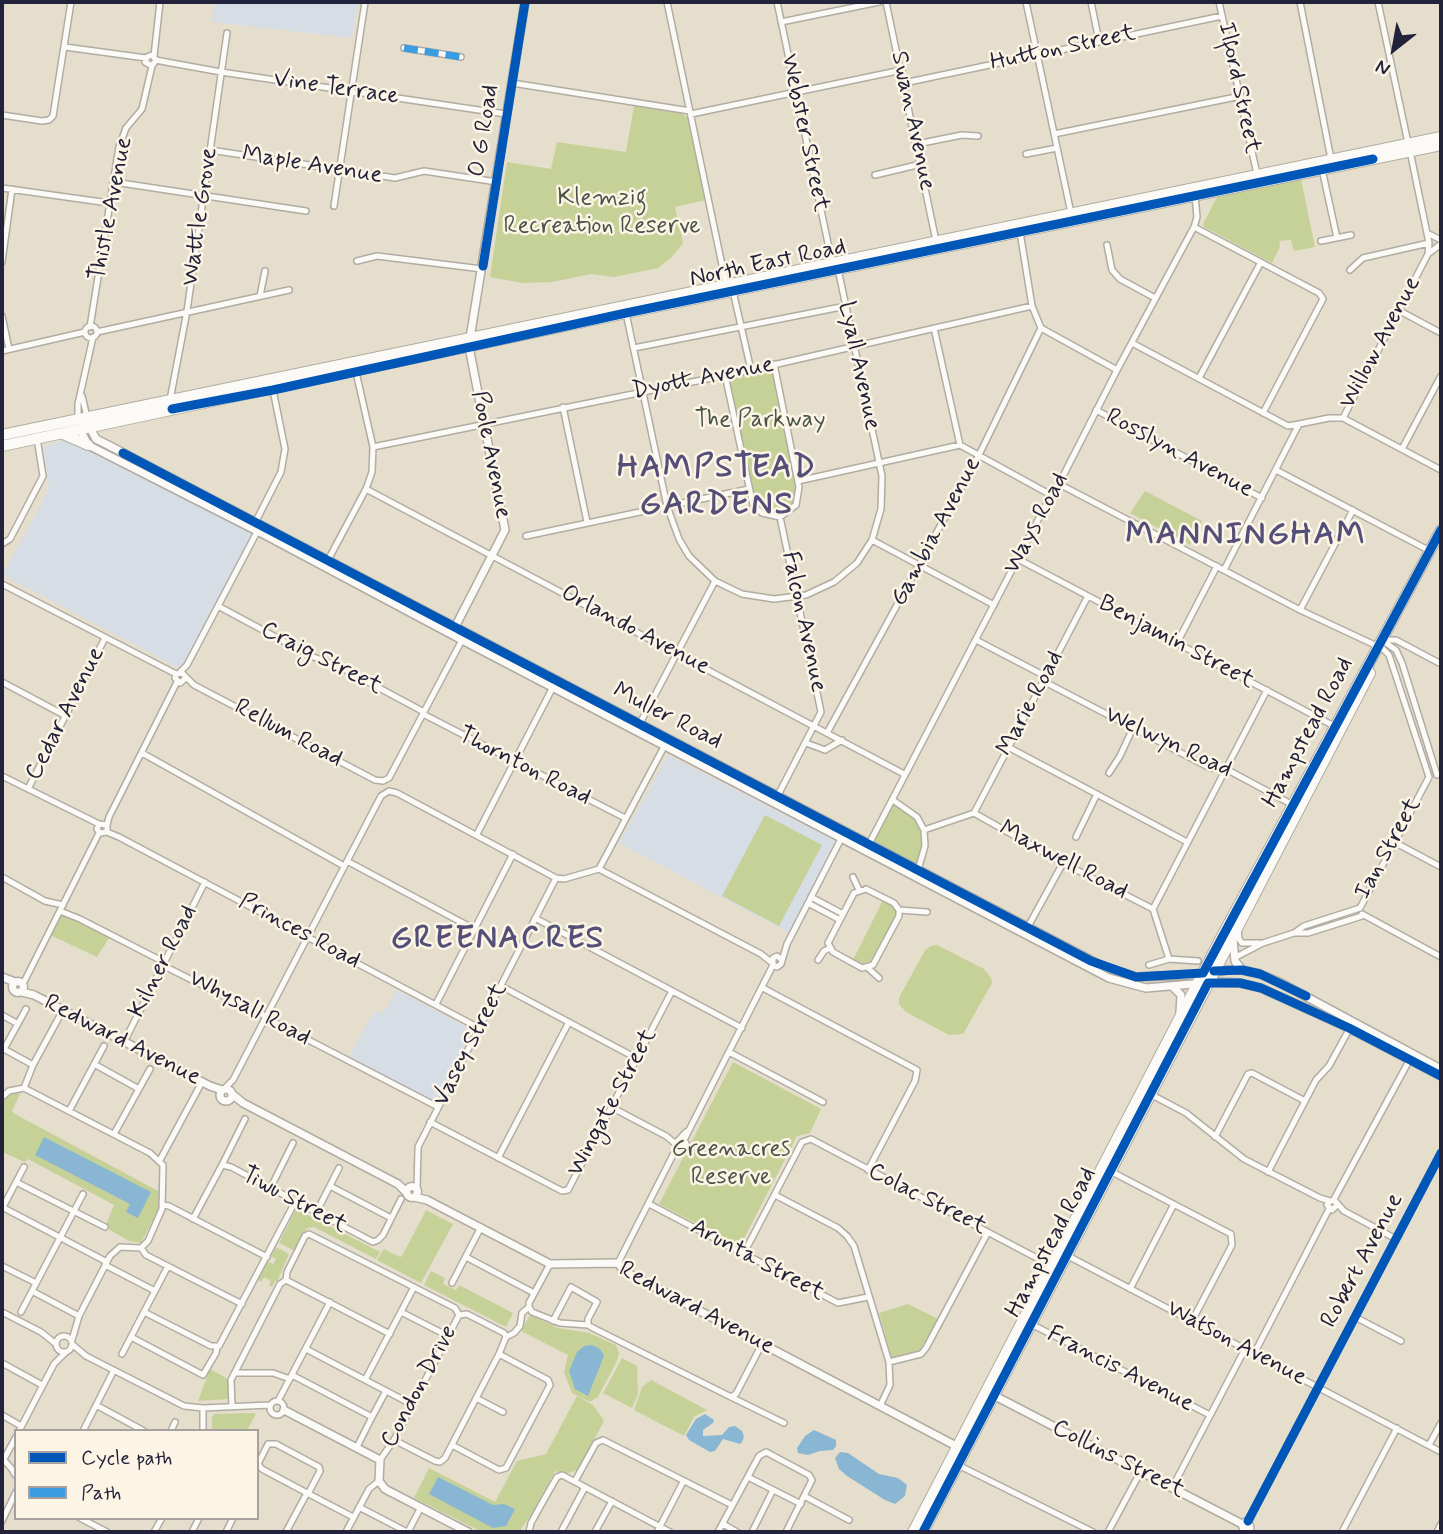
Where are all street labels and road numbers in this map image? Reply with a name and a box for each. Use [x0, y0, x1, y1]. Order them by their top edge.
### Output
street label: Hutton Street [988, 20, 1138, 78]
street label: Ilford Street [1210, 20, 1266, 156]
street label: Swan Avenue [883, 49, 941, 193]
street label: Webster Street [773, 52, 835, 214]
street label: Vine Terrace [271, 66, 401, 112]
street label: O G Road [463, 83, 507, 179]
street label: Thistle Avenue [84, 135, 140, 283]
street label: Maple Avenue [240, 141, 384, 191]
street label: Wattle Grove [177, 146, 225, 288]
street label: North East Road [687, 233, 849, 295]
street label: Willow Avenue [1334, 272, 1428, 414]
street label: Lyall Avenue [830, 299, 886, 433]
street label: Dyott Avenue [630, 351, 776, 407]
street label: Poole Avenue [463, 389, 517, 521]
street label: Rosslyn Avenue [1100, 403, 1258, 505]
street label: Gambia Avenue [886, 453, 988, 611]
street label: Ways Road [998, 469, 1076, 579]
street label: Falcon Avenue [774, 549, 832, 695]
street label: Orlando Avenue [556, 580, 714, 682]
street label: Benjamin Street [1093, 590, 1259, 696]
street label: Craig Street [255, 616, 387, 702]
street label: Cedar Avenue [20, 643, 112, 785]
street label: Marie Road [991, 647, 1071, 761]
street label: Hampstead Road [1257, 653, 1361, 813]
street label: Muller Road [608, 677, 726, 757]
street label: Rellum Road [229, 693, 347, 775]
street label: Welwyn Road [1100, 701, 1236, 785]
street label: Thornton Road [453, 721, 595, 813]
street label: Ian Street [1349, 793, 1429, 905]
street label: Maxwell Road [994, 815, 1132, 907]
street label: Princes Road [233, 888, 365, 976]
street label: Kilner Road [123, 901, 205, 1023]
street label: Whysall Road [183, 965, 315, 1053]
street label: Vasey Street [428, 979, 514, 1111]
street label: Redward Avenue [39, 989, 205, 1093]
street label: Wingate Street [562, 1024, 664, 1182]
street label: Colac Street [863, 1158, 991, 1242]
street label: Tiwu Street [236, 1161, 352, 1241]
street label: Hampstead Road [1000, 1163, 1104, 1323]
street label: Robert Avenue [1315, 1189, 1411, 1333]
street label: Arunta Street [685, 1214, 829, 1308]
street label: Redward Avenue [613, 1256, 779, 1362]
street label: Watson Avenue [1161, 1295, 1311, 1393]
street label: Condon Drive [376, 1321, 464, 1453]
street label: Francis Avenue [1042, 1321, 1198, 1419]
street label: Collins Street [1047, 1414, 1189, 1506]

